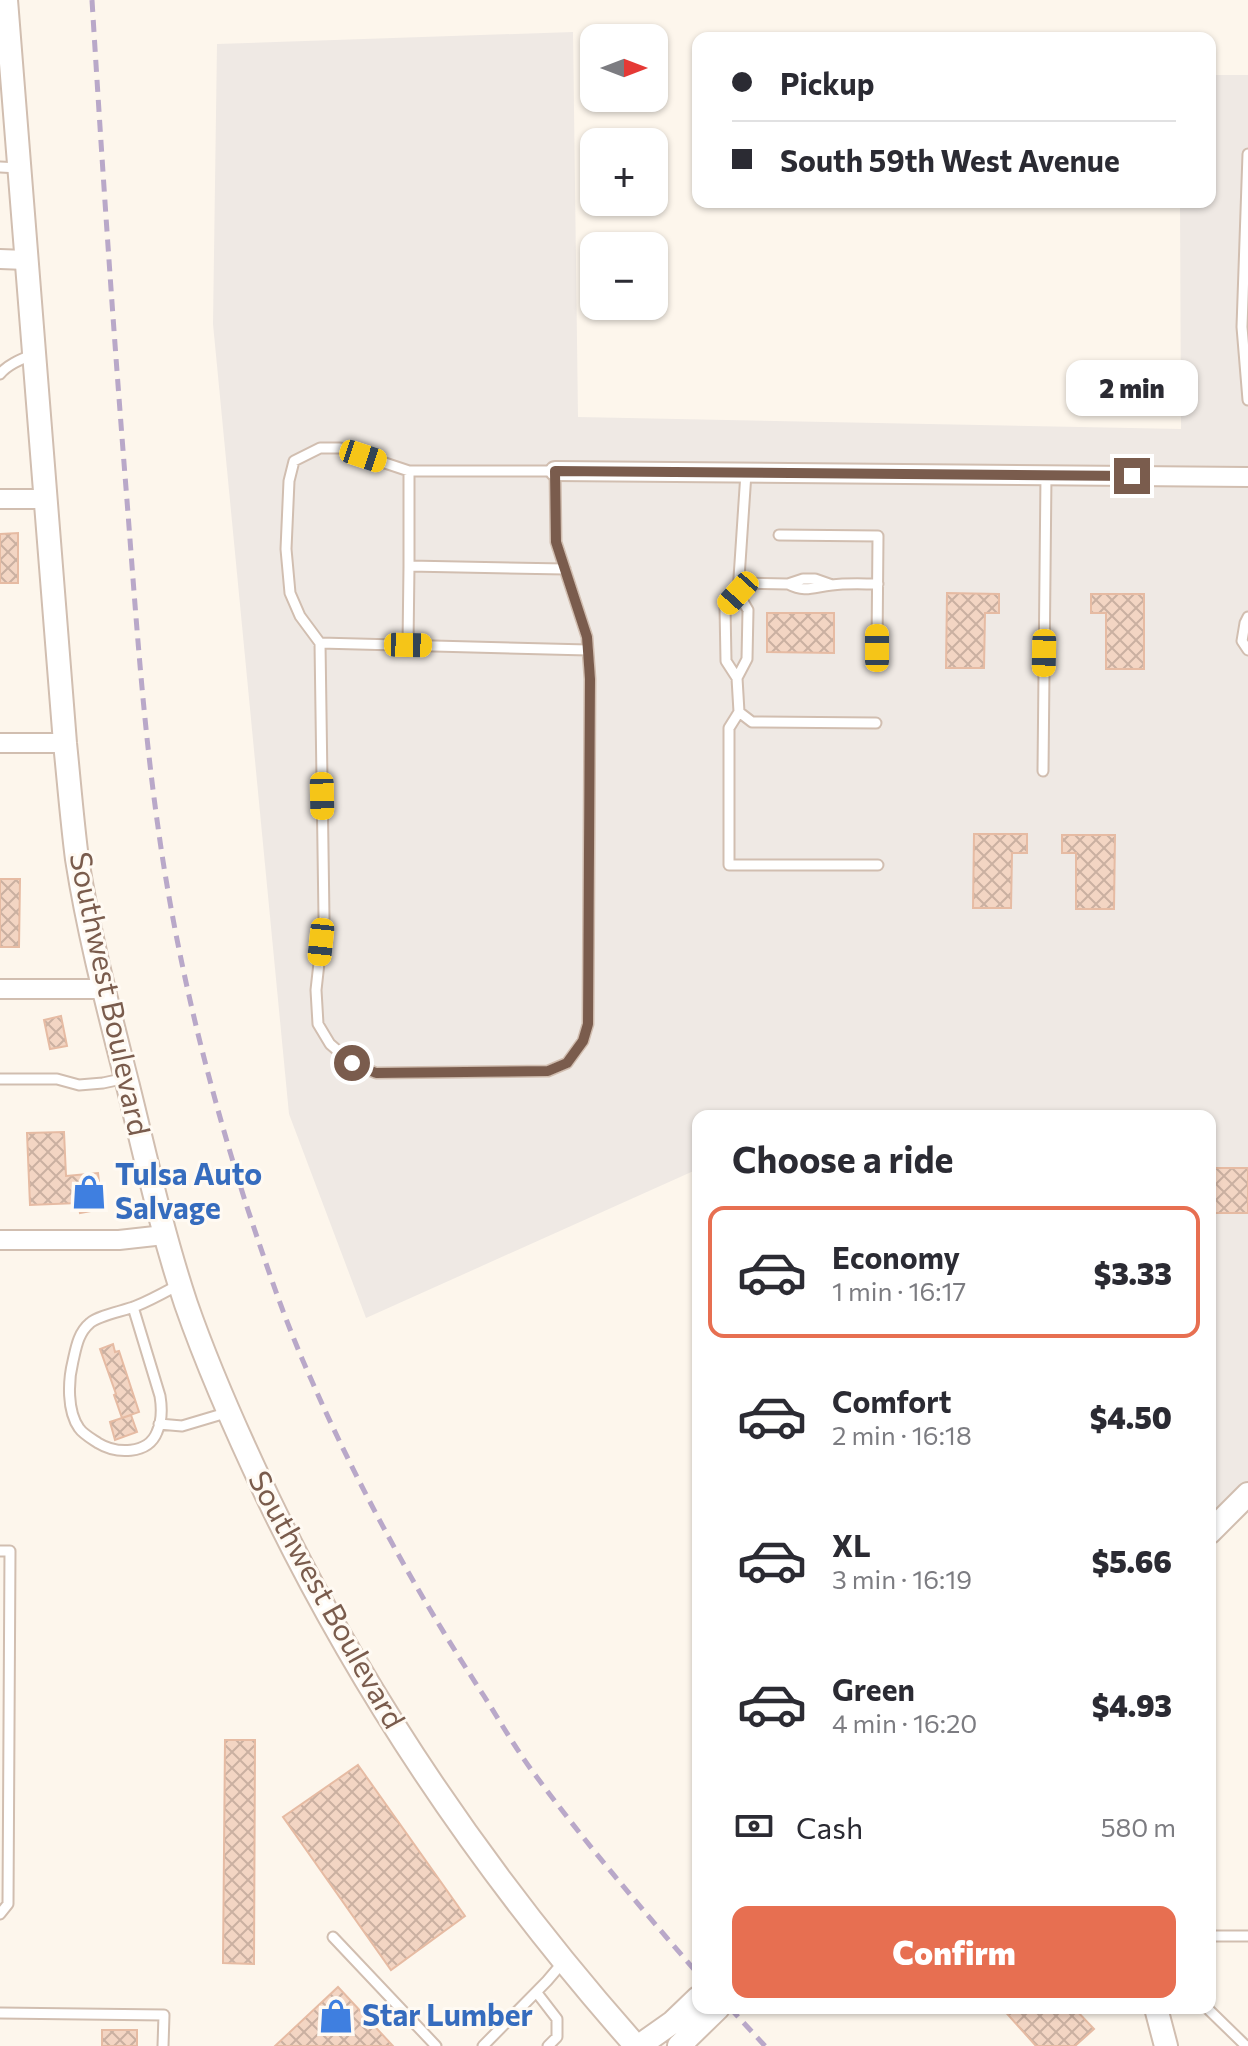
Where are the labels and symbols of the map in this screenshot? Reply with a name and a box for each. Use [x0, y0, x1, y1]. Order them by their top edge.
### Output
north arrow [580, 24, 668, 112]
callout: 2 min [1066, 360, 1198, 416]
car [336, 437, 390, 475]
route end [1114, 458, 1150, 494]
car [713, 567, 763, 619]
car [865, 624, 889, 672]
car [1032, 629, 1056, 677]
car [384, 633, 432, 657]
car [310, 772, 334, 820]
street label: Southwest Boulevard [63, 848, 160, 1139]
car [307, 917, 335, 967]
route start [334, 1045, 370, 1081]
place label: Tulsa Auto Salvage [115, 1154, 262, 1225]
shop icon: Tulsa Auto Salvage [70, 1173, 108, 1211]
street label: Southwest Boulevard [242, 1463, 414, 1734]
place label: Star Lumber [362, 1995, 533, 2032]
shop icon: Star Lumber [317, 1997, 355, 2035]

